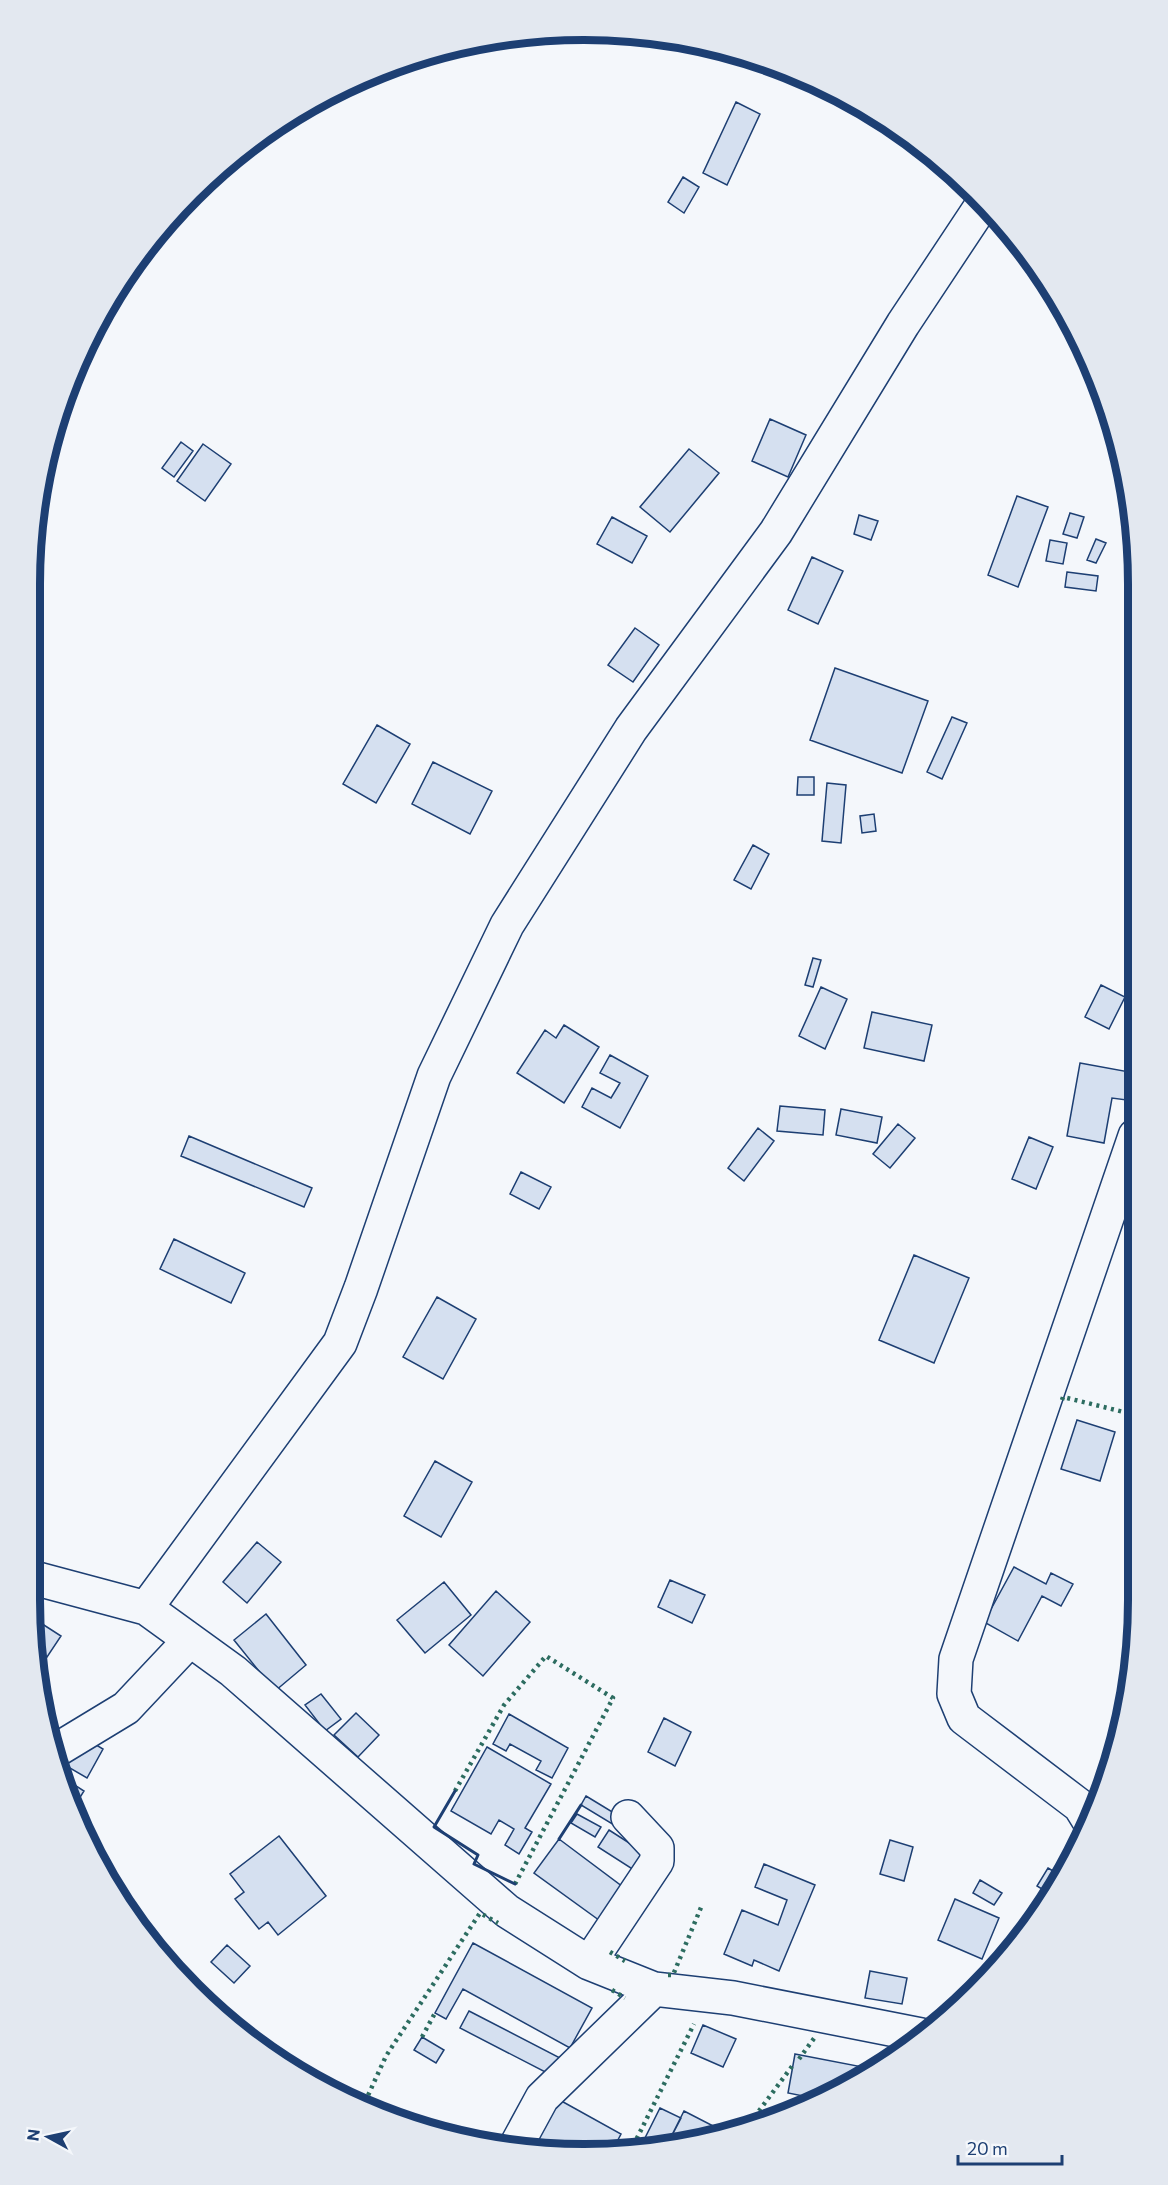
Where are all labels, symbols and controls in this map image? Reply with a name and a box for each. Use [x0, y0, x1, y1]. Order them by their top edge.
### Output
north arrow [18, 2107, 78, 2167]
text: N [22, 2128, 43, 2142]
scale bar [958, 2128, 1062, 2166]
text: 20 m [967, 2137, 1008, 2159]

